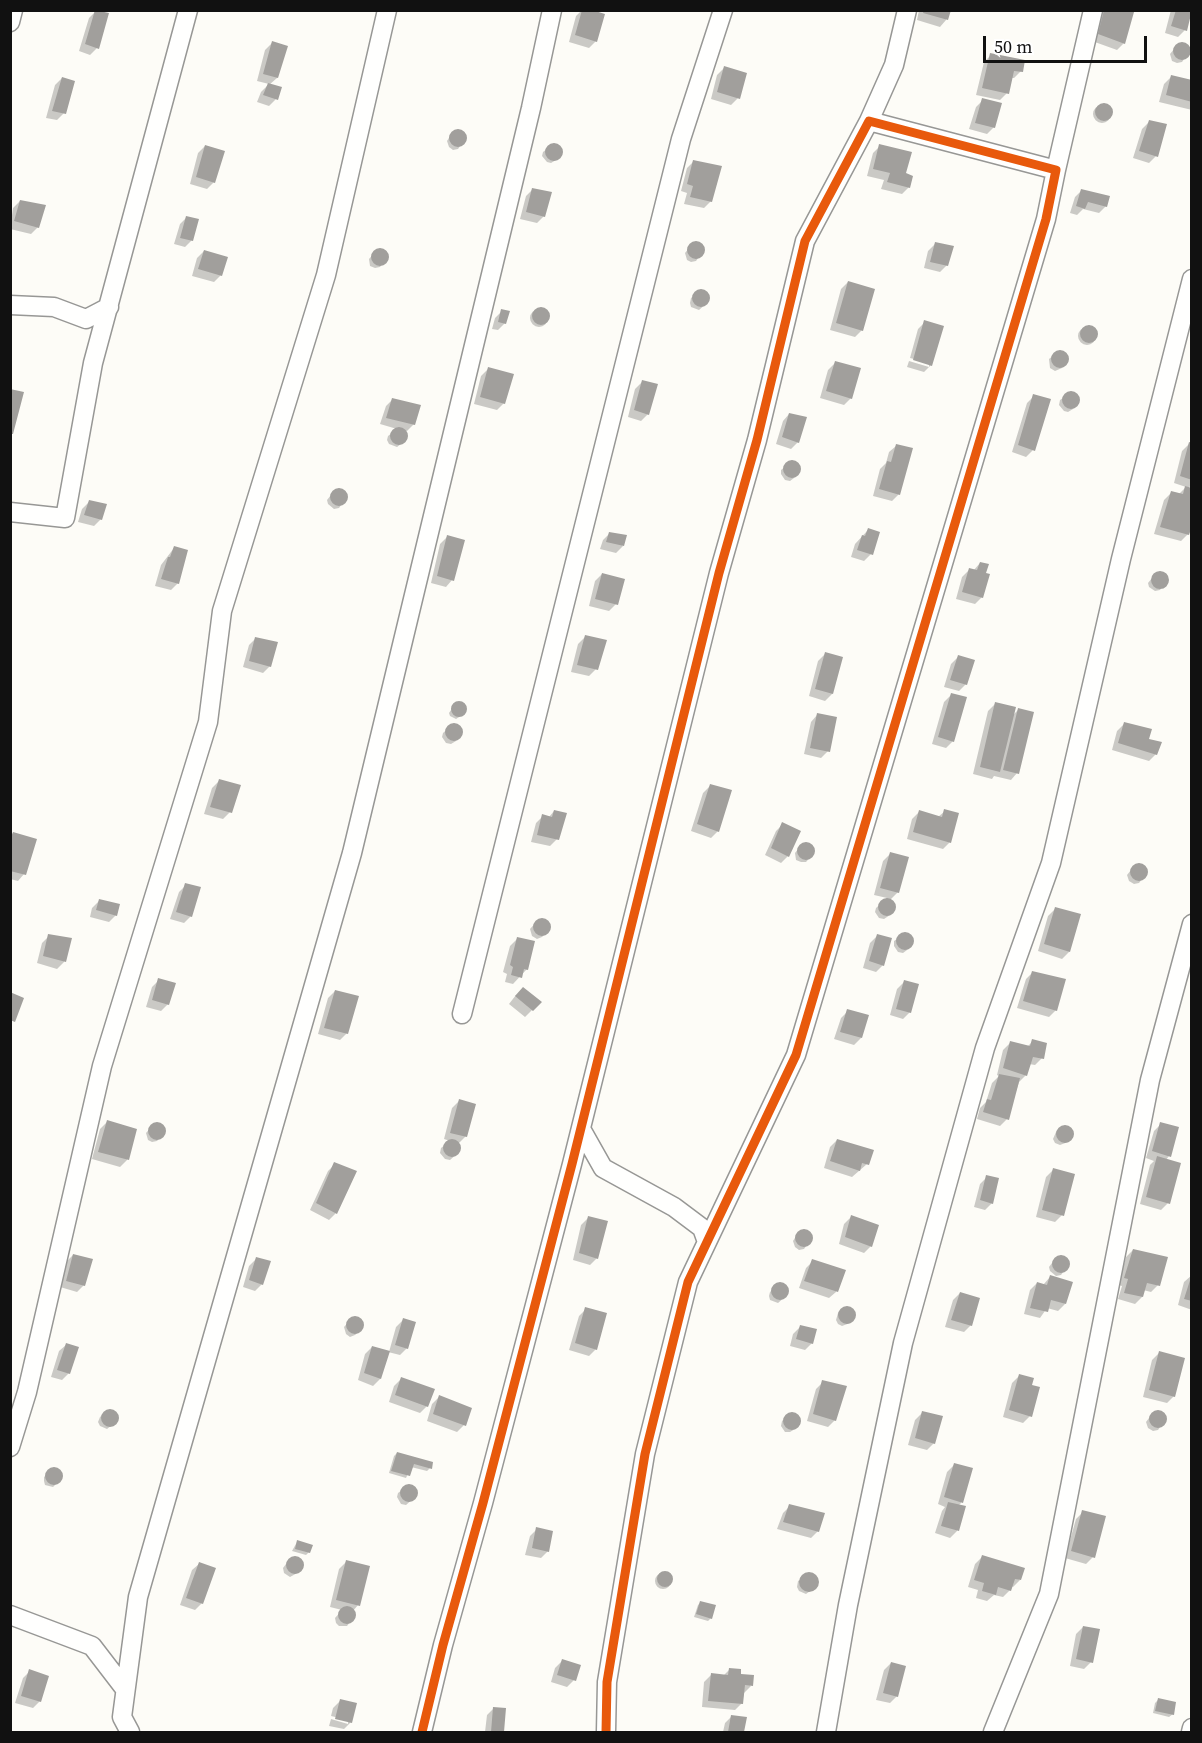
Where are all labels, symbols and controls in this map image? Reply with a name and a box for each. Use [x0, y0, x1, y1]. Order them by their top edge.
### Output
scale bar [986, 24, 1150, 62]
text: 50 m [994, 34, 1032, 59]

